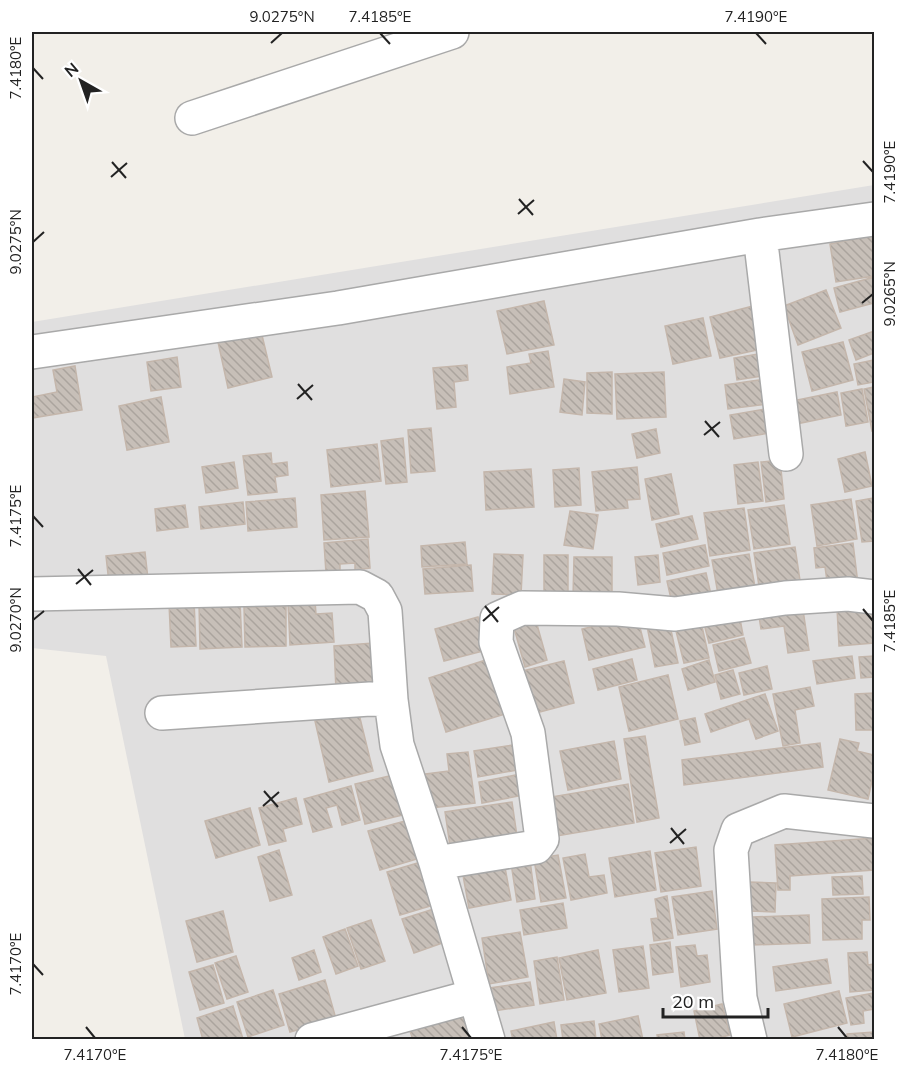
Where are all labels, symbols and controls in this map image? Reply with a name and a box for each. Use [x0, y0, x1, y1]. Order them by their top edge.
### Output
text: 9.0275°N [249, 7, 315, 26]
text: 7.4185°E [349, 7, 412, 26]
text: 7.4190°E [725, 7, 788, 26]
text: 7.4180°E [6, 36, 25, 99]
north arrow [51, 51, 111, 111]
text: N [60, 58, 82, 81]
text: 7.4190°E [880, 140, 899, 203]
text: 9.0275°N [6, 209, 25, 275]
text: 9.0265°N [880, 261, 899, 327]
text: 7.4175°E [6, 484, 25, 547]
text: 9.0270°N [6, 587, 25, 653]
text: 7.4185°E [880, 589, 899, 652]
text: 7.4170°E [6, 932, 25, 995]
scale bar [663, 981, 768, 1019]
text: 20 m [672, 990, 714, 1013]
text: 7.4170°E [64, 1045, 127, 1064]
text: 7.4175°E [440, 1045, 503, 1064]
text: 7.4180°E [816, 1045, 879, 1064]

